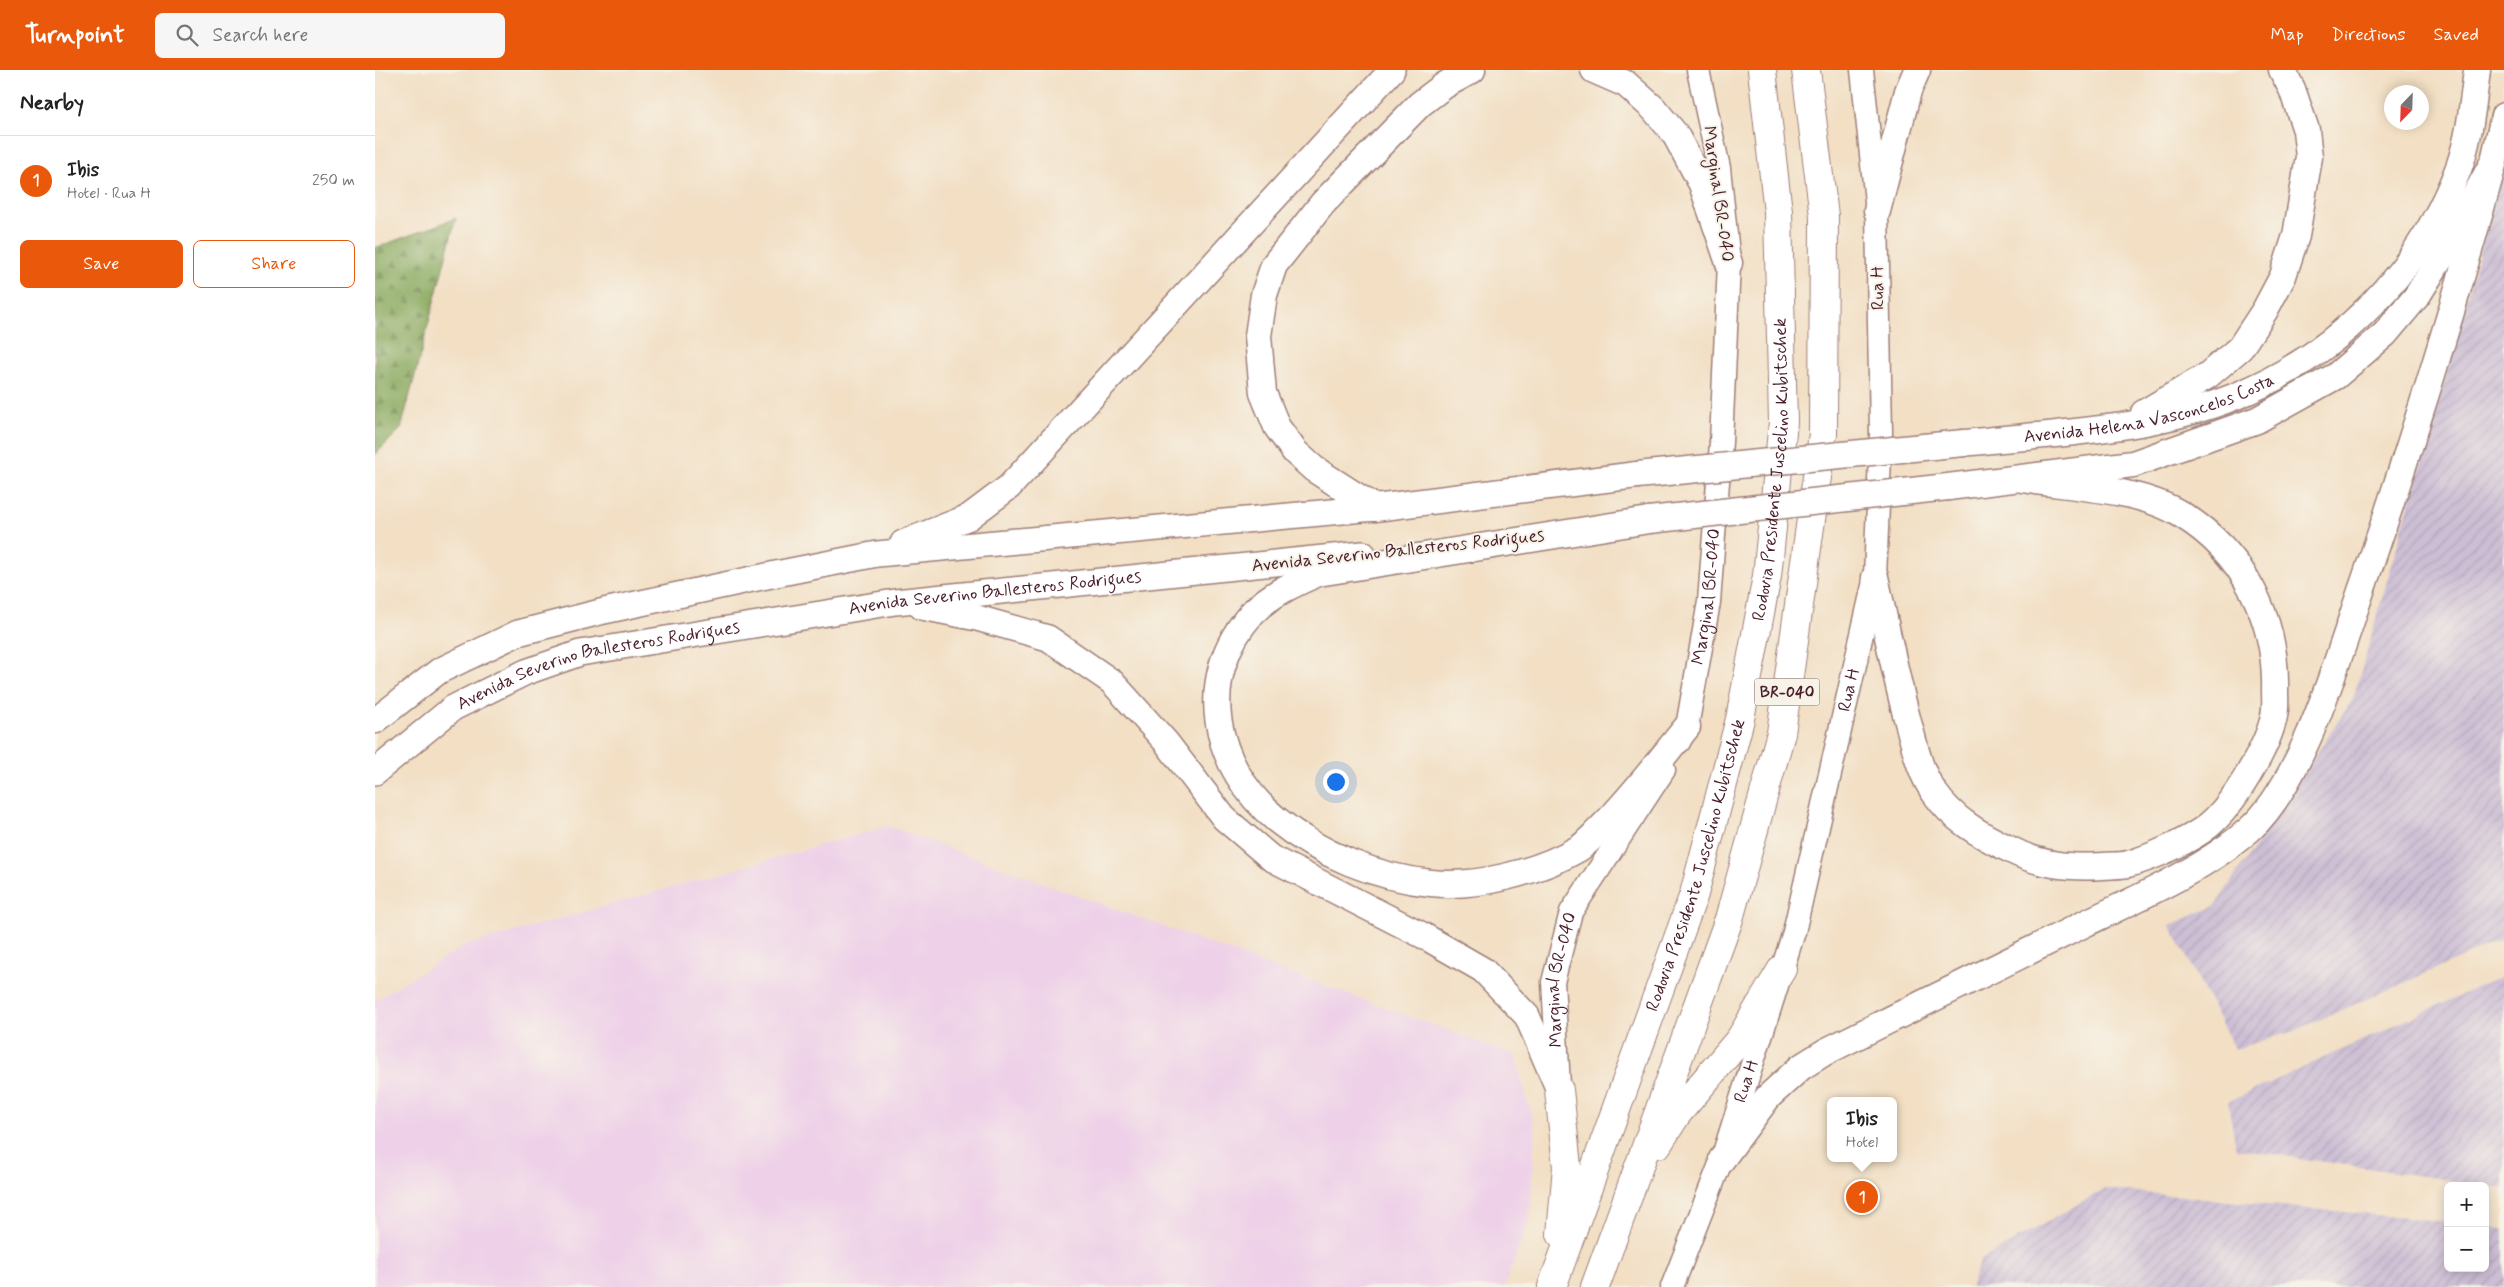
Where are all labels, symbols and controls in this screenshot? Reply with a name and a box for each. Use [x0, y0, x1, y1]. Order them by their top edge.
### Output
search box [155, 13, 505, 58]
text: Turnpoint [25, 20, 125, 51]
icon: search [173, 21, 201, 49]
text: Search here [213, 23, 308, 48]
text: Map [2271, 23, 2304, 47]
text: Directions [2332, 23, 2406, 47]
text: Saved [2434, 23, 2479, 47]
north arrow [2384, 85, 2429, 130]
text: Nearby [20, 89, 84, 117]
street label: Marginal BR-040 [1696, 124, 1739, 264]
text: Ibis [67, 158, 99, 183]
text: 1 [32, 170, 40, 191]
text: 250 m [312, 170, 355, 191]
text: Hotel · Rua H [67, 183, 151, 204]
button: Save [20, 240, 183, 288]
button: Share [193, 240, 355, 288]
street label: Rua H [1866, 266, 1890, 310]
street label: Rodovia Presidente Juscelino Kubitschek [1747, 318, 1795, 623]
street label: Avenida Helena Vasconcelos Costa [2023, 368, 2278, 449]
street label: Avenida Severino Ballesteros Rodrigues [1250, 524, 1546, 580]
street label: Marginal BR-040 [1686, 528, 1726, 667]
street label: Avenida Severino Ballesteros Rodrigues [847, 565, 1143, 621]
street label: Avenida Severino Ballesteros Rodrigues [453, 615, 742, 716]
street label: Rua H [1833, 666, 1866, 714]
road number: BR-040 [1755, 678, 1819, 706]
street label: Rodovia Presidente Juscelino Kubitschek [1641, 717, 1751, 1015]
your location [1323, 769, 1349, 795]
street label: Marginal BR-040 [1541, 910, 1582, 1048]
street label: Rua H [1729, 1057, 1765, 1106]
popup [1827, 1097, 1897, 1162]
text: Ibis [1846, 1107, 1878, 1132]
text: Hotel [1846, 1132, 1878, 1153]
pin: 1 [1846, 1178, 1878, 1216]
map controls [2444, 1182, 2489, 1272]
button: + [2444, 1182, 2489, 1227]
button: − [2444, 1227, 2489, 1272]

